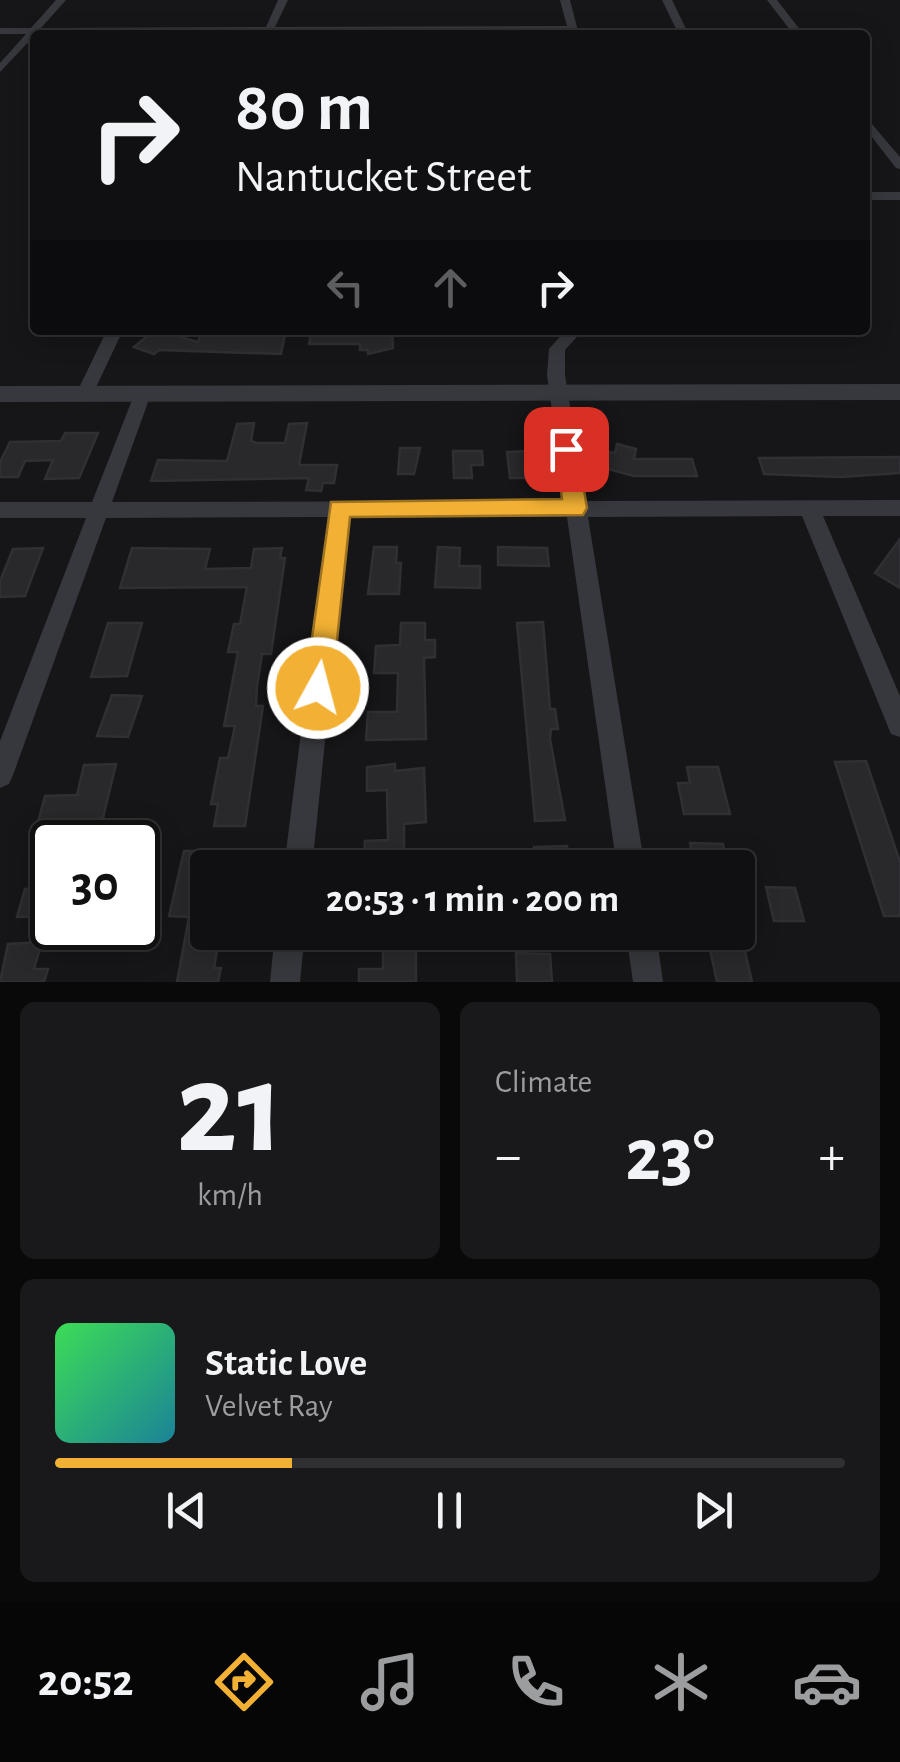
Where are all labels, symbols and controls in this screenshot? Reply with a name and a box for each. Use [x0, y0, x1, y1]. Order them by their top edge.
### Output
icon: right [70, 70, 200, 200]
text: 80 m [235, 73, 373, 143]
text: Nantucket Street [235, 155, 531, 200]
icon: left [318, 260, 373, 315]
icon: ahead [423, 260, 478, 315]
icon: right [528, 260, 583, 315]
pin [524, 407, 609, 492]
icon: arrive [539, 422, 594, 477]
position arrow [266, 636, 370, 740]
speed limit sign: 30 [30, 820, 160, 950]
text: 20:53 · 1 min · 200 m [326, 881, 619, 919]
text: 21 [176, 1046, 284, 1176]
text: Climate [495, 1066, 592, 1098]
text: 23° [625, 1119, 715, 1194]
text: − [495, 1129, 521, 1184]
text: + [819, 1129, 845, 1184]
text: km/h [197, 1179, 263, 1211]
text: Static Love [205, 1345, 367, 1383]
text: Velvet Ray [205, 1390, 333, 1422]
icon: previous [159, 1483, 214, 1538]
icon: pause [422, 1483, 477, 1538]
icon: next [686, 1483, 741, 1538]
icon: directions [209, 1647, 279, 1717]
icon: music [355, 1647, 425, 1717]
icon: phone [501, 1647, 571, 1717]
icon: climate [646, 1647, 716, 1717]
icon: car [792, 1647, 862, 1717]
text: 20:52 [38, 1659, 133, 1704]

